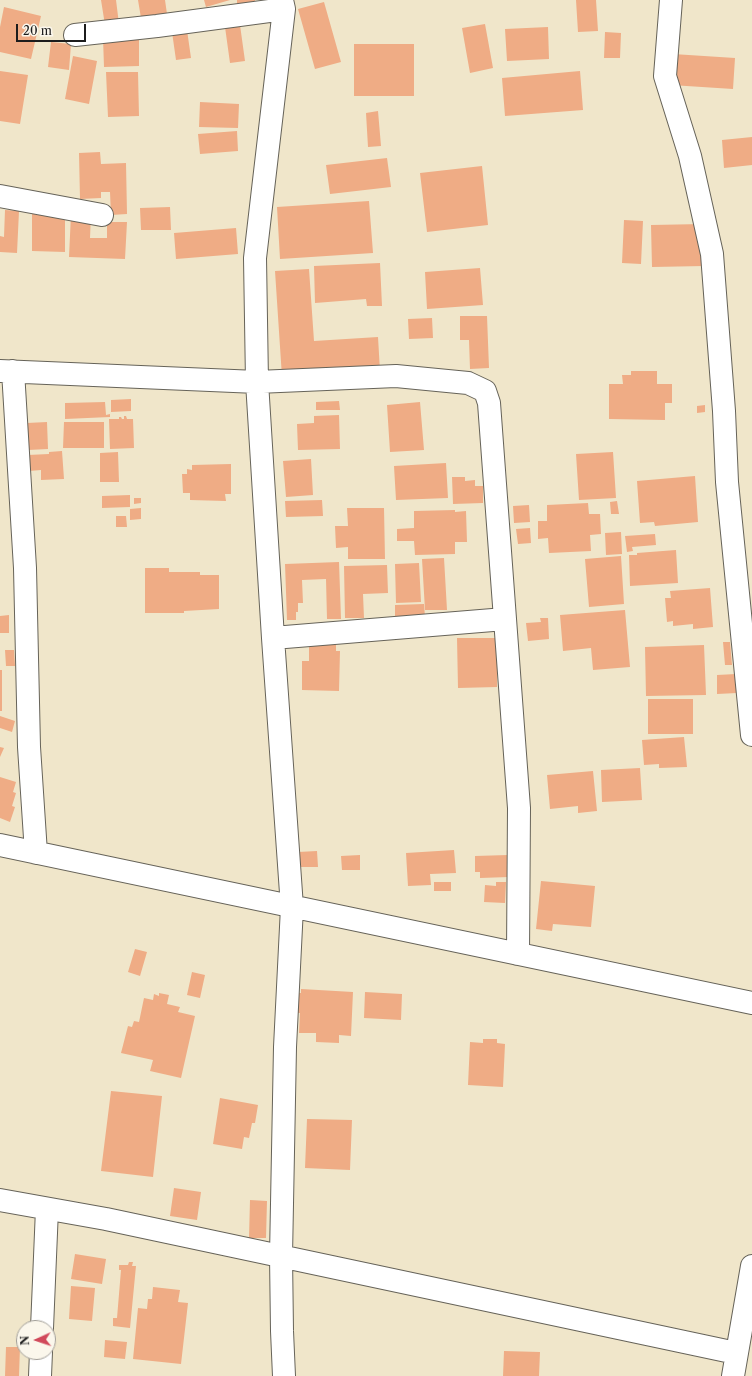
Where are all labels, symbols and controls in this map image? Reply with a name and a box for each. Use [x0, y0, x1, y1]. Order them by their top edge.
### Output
scale bar [18, 16, 88, 42]
text: 20 m [23, 23, 52, 38]
north arrow [16, 1320, 56, 1360]
text: N [18, 1335, 32, 1346]

